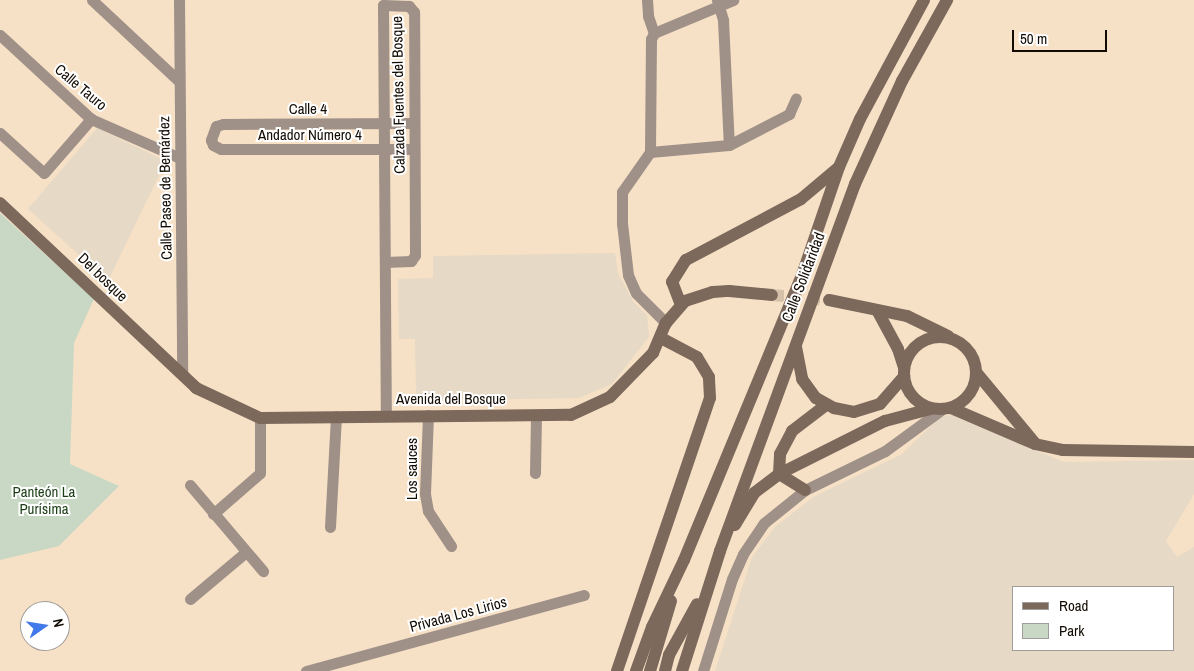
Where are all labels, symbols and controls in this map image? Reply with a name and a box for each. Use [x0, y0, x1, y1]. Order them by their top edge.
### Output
street label: Calzada Fuentes del Bosque [388, 16, 408, 174]
scale bar [1014, 20, 1109, 52]
text: 50 m [1020, 28, 1047, 49]
street label: Calle Tauro [51, 60, 111, 114]
street label: Calle 4 [289, 100, 327, 118]
street label: Calle Paseo de Bernárdez [155, 116, 175, 260]
street label: Andador Número 4 [258, 126, 362, 144]
street label: Calle Solidaridad [778, 230, 828, 324]
street label: Del bosque [74, 249, 132, 305]
street label: Avenida del Bosque [396, 390, 506, 408]
street label: Los sauces [403, 438, 421, 500]
park label: Panteón La Purísima [13, 482, 75, 517]
legend [1012, 586, 1174, 651]
street label: Privada Los Lirios [407, 592, 509, 636]
text: Road [1059, 595, 1088, 616]
north arrow [20, 601, 70, 651]
text: N [49, 617, 68, 629]
text: Park [1059, 620, 1084, 641]

